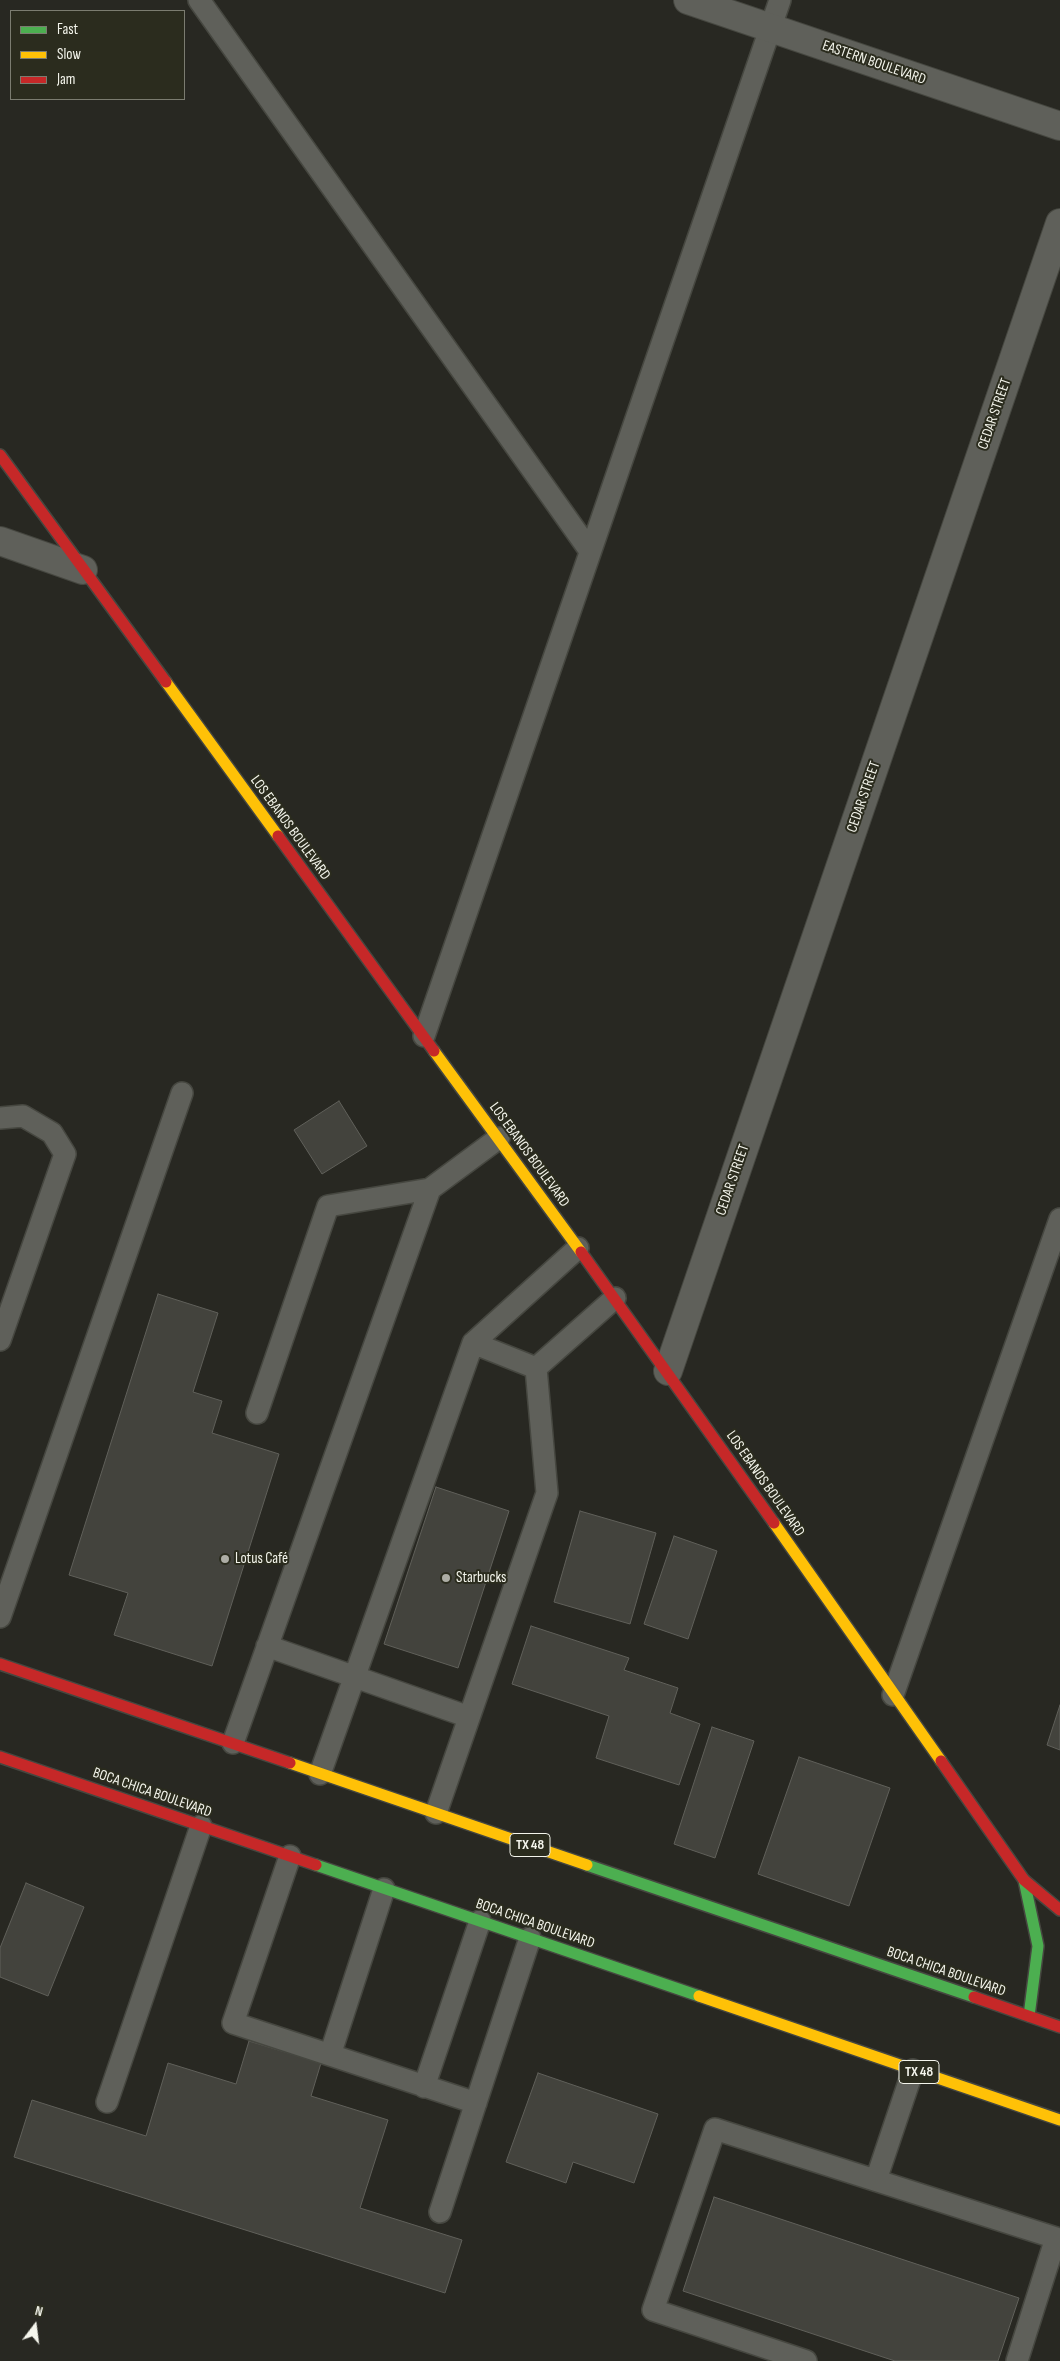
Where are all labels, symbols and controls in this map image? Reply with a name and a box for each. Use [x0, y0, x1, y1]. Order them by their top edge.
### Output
legend [10, 10, 185, 100]
text: Fast [57, 20, 78, 39]
street label: EASTERN BOULEVARD [820, 37, 928, 89]
text: Slow [57, 45, 81, 64]
text: Jam [57, 70, 75, 89]
street label: CEDAR STREET [974, 376, 1016, 452]
street label: CEDAR STREET [843, 759, 885, 835]
street label: LOS EBANOS BOULEVARD [246, 772, 334, 884]
street label: LOS EBANOS BOULEVARD [485, 1099, 573, 1211]
street label: CEDAR STREET [712, 1142, 754, 1218]
street label: LOS EBANOS BOULEVARD [722, 1428, 808, 1540]
place label: Lotus Café [235, 1550, 288, 1568]
marker: Lotus Café [219, 1553, 231, 1565]
place label: Starbucks [456, 1569, 506, 1587]
marker: Starbucks [440, 1572, 452, 1584]
street label: BOCA CHICA BOULEVARD [90, 1764, 214, 1822]
road number: TX 48 [510, 1834, 550, 1856]
street label: BOCA CHICA BOULEVARD [473, 1895, 597, 1953]
street label: BOCA CHICA BOULEVARD [884, 1943, 1008, 2001]
road number: TX 48 [899, 2060, 939, 2084]
north arrow [10, 2301, 60, 2351]
text: N [33, 2302, 45, 2320]

